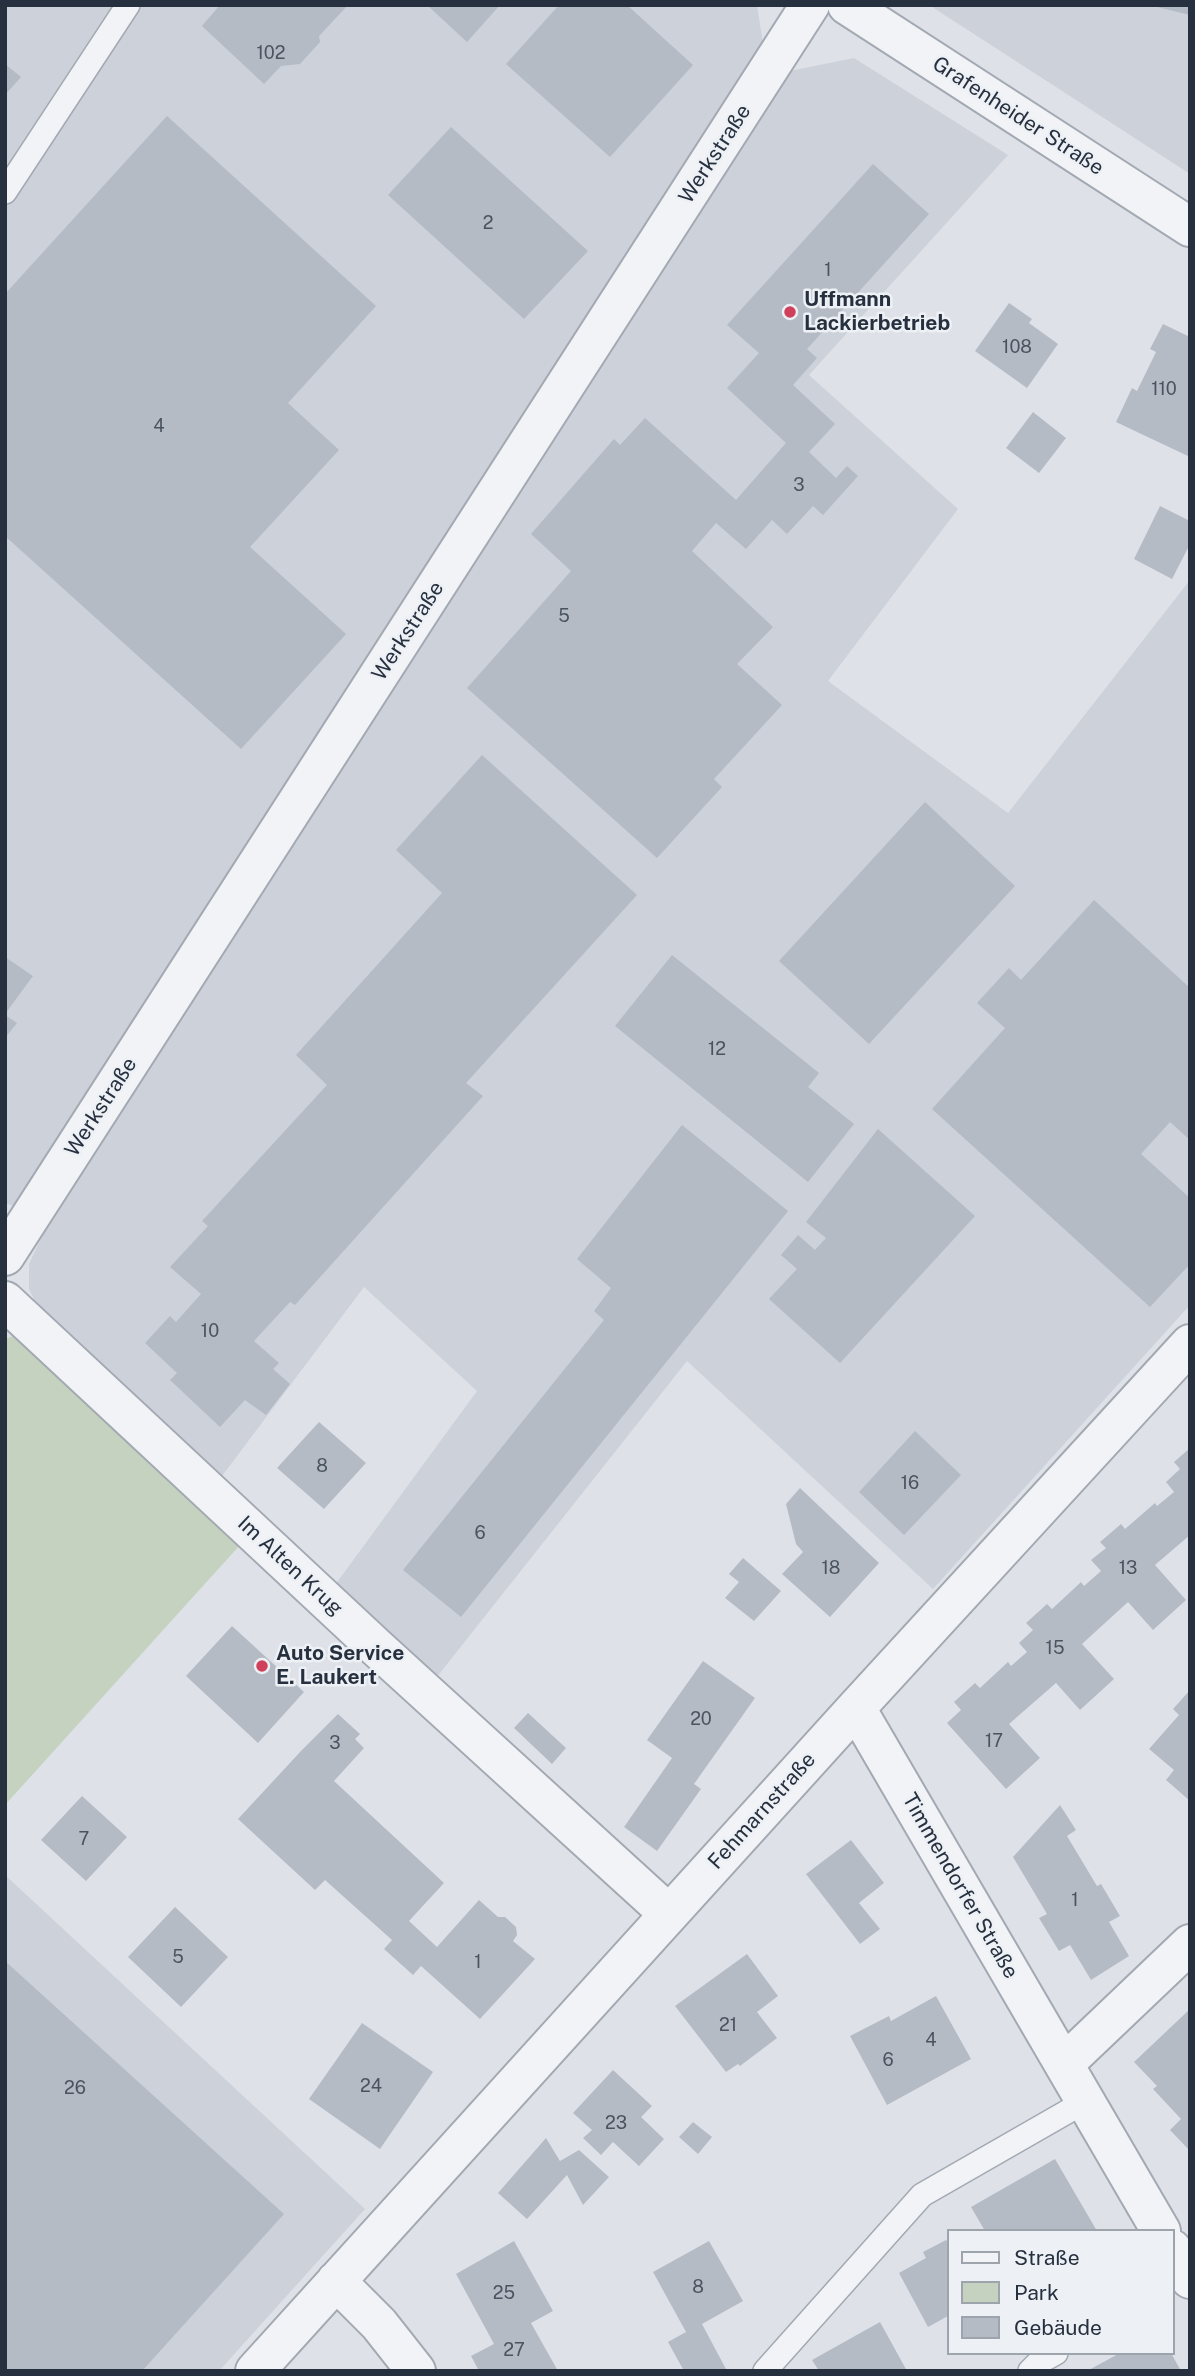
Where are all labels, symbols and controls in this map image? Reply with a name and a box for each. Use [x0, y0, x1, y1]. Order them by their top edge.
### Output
house number: 102 [256, 42, 286, 64]
street label: Grafenheider Straße [928, 51, 1108, 181]
street label: Werkstraße [674, 100, 756, 208]
house number: 2 [483, 212, 493, 234]
house number: 1 [824, 259, 832, 281]
place label: Uffmann Lackierbetrieb [804, 287, 950, 337]
marker: Uffmann Lackierbetrieb [782, 304, 798, 320]
house number: 108 [1002, 336, 1032, 358]
house number: 110 [1151, 378, 1177, 400]
house number: 4 [153, 415, 165, 437]
house number: 3 [793, 474, 805, 496]
street label: Werkstraße [367, 577, 449, 685]
house number: 5 [558, 605, 570, 627]
house number: 12 [708, 1038, 726, 1060]
street label: Werkstraße [60, 1053, 142, 1161]
house number: 10 [201, 1320, 219, 1342]
house number: 8 [316, 1455, 328, 1477]
house number: 16 [901, 1472, 919, 1494]
street label: Im Alten Krug [232, 1511, 348, 1621]
house number: 6 [474, 1522, 486, 1544]
house number: 18 [822, 1557, 840, 1579]
house number: 13 [1119, 1557, 1137, 1579]
house number: 15 [1046, 1637, 1064, 1659]
place label: Auto Service E. Laukert [276, 1641, 404, 1691]
marker: Auto Service E. Laukert [254, 1658, 270, 1674]
house number: 20 [690, 1708, 712, 1730]
house number: 17 [985, 1730, 1003, 1752]
house number: 3 [329, 1732, 341, 1754]
street label: Fehmarnstraße [703, 1747, 821, 1875]
street label: Timmendorfer Straße [897, 1789, 1023, 1983]
house number: 7 [79, 1828, 89, 1850]
house number: 1 [1071, 1889, 1079, 1911]
house number: 5 [172, 1946, 184, 1968]
house number: 1 [474, 1951, 482, 1973]
house number: 21 [719, 2014, 737, 2036]
house number: 4 [925, 2029, 937, 2051]
house number: 6 [882, 2049, 894, 2071]
house number: 24 [360, 2075, 382, 2097]
house number: 26 [64, 2077, 86, 2099]
house number: 23 [605, 2112, 627, 2134]
legend [946, 2229, 1174, 2355]
text: Straße [1014, 2245, 1080, 2270]
house number: 8 [692, 2276, 704, 2298]
text: Park [1014, 2280, 1059, 2305]
house number: 25 [493, 2282, 515, 2304]
text: Gebäude [1014, 2315, 1102, 2340]
house number: 27 [503, 2339, 525, 2361]

